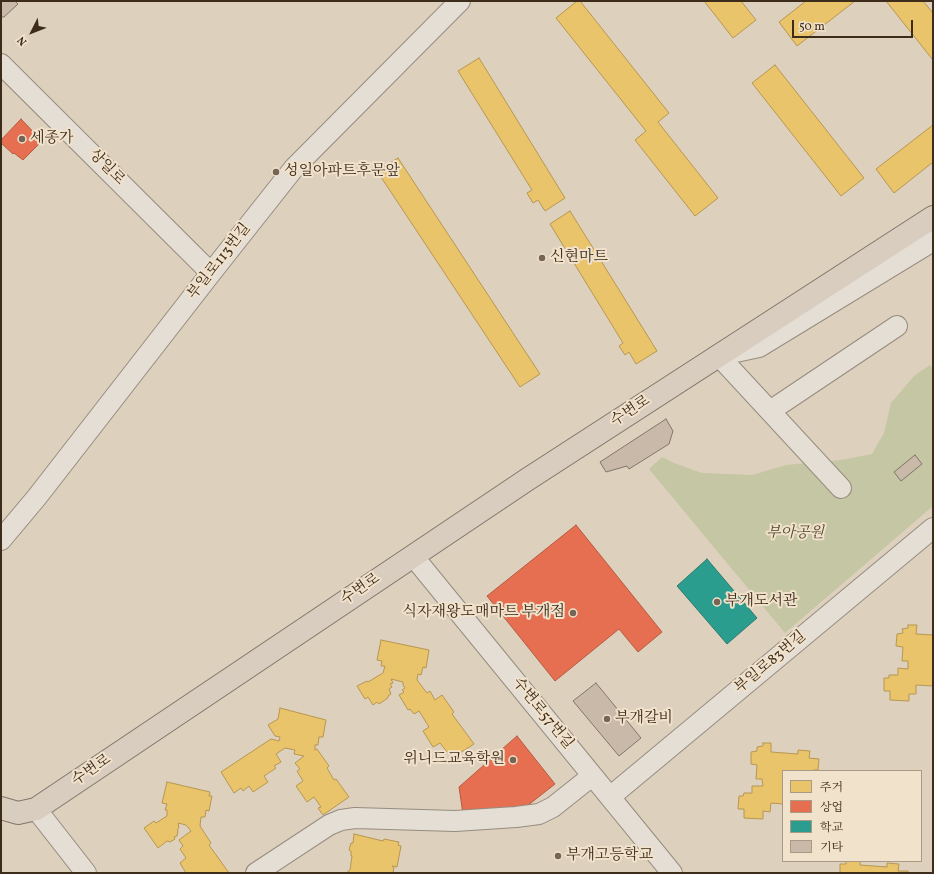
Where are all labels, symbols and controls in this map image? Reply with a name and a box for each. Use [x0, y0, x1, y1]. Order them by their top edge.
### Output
north arrow [12, 12, 52, 52]
scale bar [794, 12, 915, 38]
text: 50 m [799, 19, 825, 35]
text: N [14, 32, 31, 48]
place label: 세종가 [30, 130, 73, 148]
marker: 세종가 [17, 134, 27, 144]
street label: 상일로 [84, 146, 128, 190]
place label: 성일아파트후문앞 [284, 163, 400, 181]
marker: 성일아파트후문앞 [271, 167, 281, 177]
street label: 부일로113번길 [185, 220, 255, 304]
place label: 신현마트 [550, 249, 608, 267]
marker: 신현마트 [537, 253, 547, 263]
street label: 수변로 [608, 393, 654, 431]
park label: 부아공원 [766, 525, 824, 543]
street label: 수변로 [338, 570, 384, 610]
place label: 부개도서관 [725, 593, 797, 611]
marker: 부개도서관 [712, 597, 722, 607]
place label: 식자재왕도매마트 부개점 [403, 604, 565, 622]
marker: 식자재왕도매마트 부개점 [568, 608, 578, 618]
street label: 부일로83번길 [732, 628, 810, 698]
street label: 수변로57번길 [508, 675, 576, 753]
place label: 부개갈비 [615, 710, 673, 728]
marker: 부개갈비 [602, 714, 612, 724]
street label: 수변로 [69, 751, 115, 791]
place label: 위니드교육학원 [404, 751, 505, 769]
marker: 위니드교육학원 [508, 755, 518, 765]
legend [782, 770, 922, 862]
text: 주거 [820, 780, 843, 796]
text: 상업 [820, 800, 843, 816]
text: 학교 [820, 820, 843, 836]
text: 기타 [820, 840, 843, 856]
place label: 부개고등학교 [566, 847, 653, 865]
marker: 부개고등학교 [553, 851, 563, 861]

